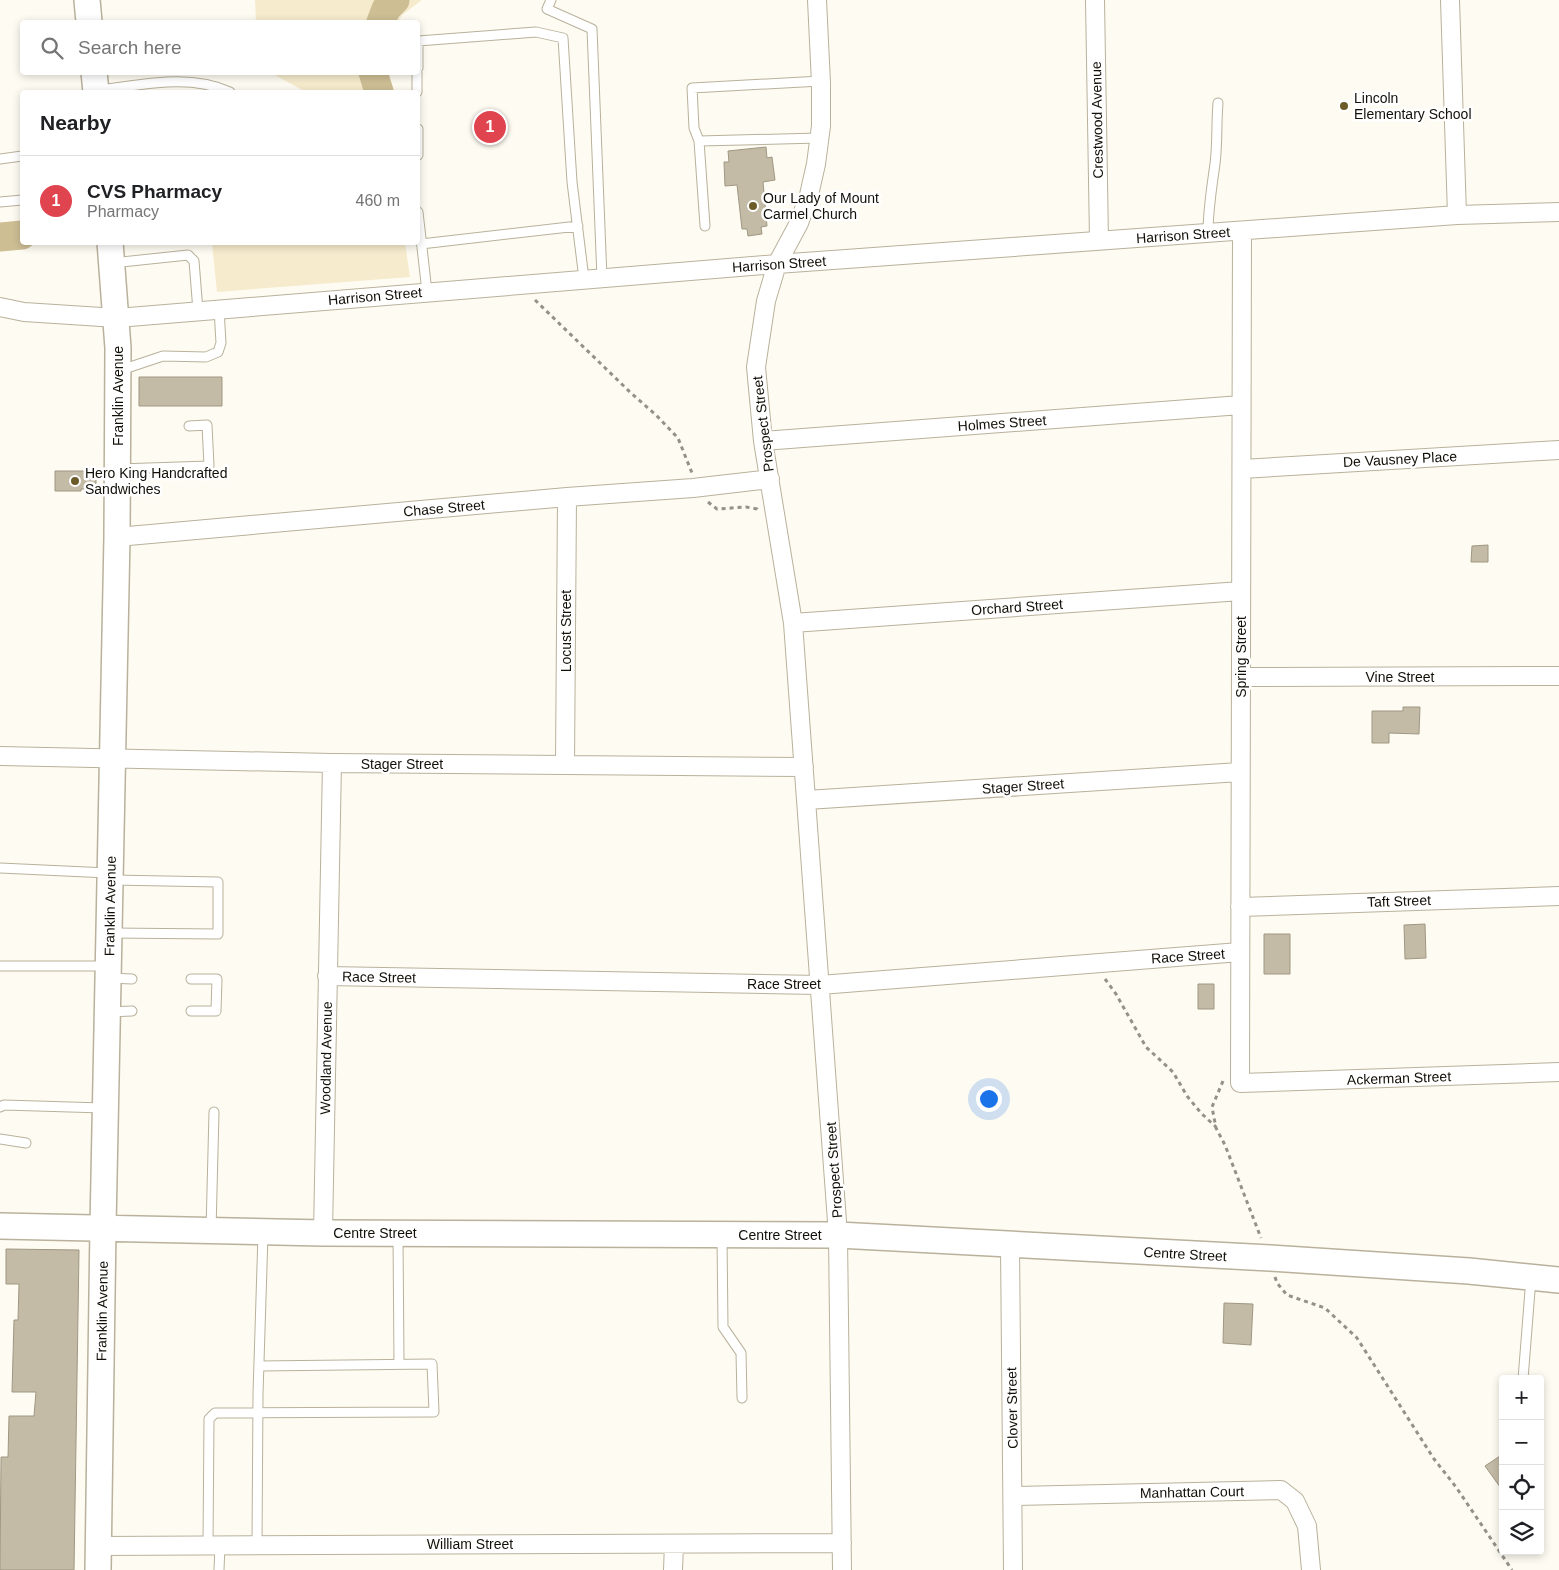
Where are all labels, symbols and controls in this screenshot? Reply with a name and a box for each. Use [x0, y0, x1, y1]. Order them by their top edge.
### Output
search box [20, 20, 420, 75]
icon: search [38, 34, 66, 62]
text: Search here [78, 37, 182, 58]
street label: Crestwood Avenue [1088, 61, 1106, 179]
place label: Lincoln Elementary School [1354, 90, 1472, 122]
marker: Lincoln Elementary School [1338, 100, 1350, 112]
pin: 1 [474, 108, 506, 146]
text: Nearby [40, 111, 111, 134]
text: CVS Pharmacy [87, 181, 222, 202]
place label: Our Lady of Mount Carmel Church [763, 190, 879, 222]
text: 1 [52, 192, 60, 209]
text: 460 m [356, 192, 400, 209]
marker: Our Lady of Mount Carmel Church [747, 200, 759, 212]
text: Pharmacy [87, 203, 159, 220]
street label: Harrison Street [1135, 224, 1231, 246]
street label: Harrison Street [731, 253, 827, 275]
street label: Harrison Street [327, 284, 423, 308]
street label: Franklin Avenue [110, 346, 126, 446]
street label: Prospect Street [749, 375, 777, 473]
street label: Holmes Street [957, 412, 1047, 434]
street label: De Vausney Place [1343, 448, 1458, 470]
place label: Hero King Handcrafted Sandwiches [85, 465, 227, 497]
marker: Hero King Handcrafted Sandwiches [69, 475, 81, 487]
street label: Chase Street [403, 496, 486, 520]
street label: Locust Street [558, 590, 574, 672]
street label: Orchard Street [971, 596, 1063, 618]
street label: Spring Street [1233, 616, 1249, 698]
street label: Vine Street [1365, 669, 1435, 685]
street label: Stager Street [361, 756, 443, 772]
street label: Stager Street [981, 775, 1065, 797]
street label: Franklin Avenue [101, 856, 119, 956]
street label: Taft Street [1367, 892, 1431, 910]
street label: Race Street [1151, 945, 1226, 967]
street label: Race Street [342, 968, 416, 986]
street label: Race Street [747, 976, 821, 992]
street label: Woodland Avenue [317, 1001, 335, 1115]
street label: Ackerman Street [1347, 1068, 1451, 1088]
your location [976, 1086, 1002, 1112]
street label: Prospect Street [823, 1121, 845, 1219]
street label: Centre Street [333, 1225, 417, 1241]
street label: Centre Street [738, 1227, 822, 1243]
street label: Centre Street [1143, 1244, 1227, 1264]
street label: Franklin Avenue [93, 1261, 111, 1361]
street label: Clover Street [1003, 1367, 1021, 1449]
map controls [1499, 1375, 1544, 1555]
button: + [1499, 1375, 1544, 1420]
button: − [1499, 1420, 1544, 1465]
button: locate [1499, 1465, 1544, 1510]
street label: Manhattan Court [1140, 1483, 1244, 1501]
button: layers [1499, 1510, 1544, 1555]
street label: William Street [427, 1536, 513, 1552]

